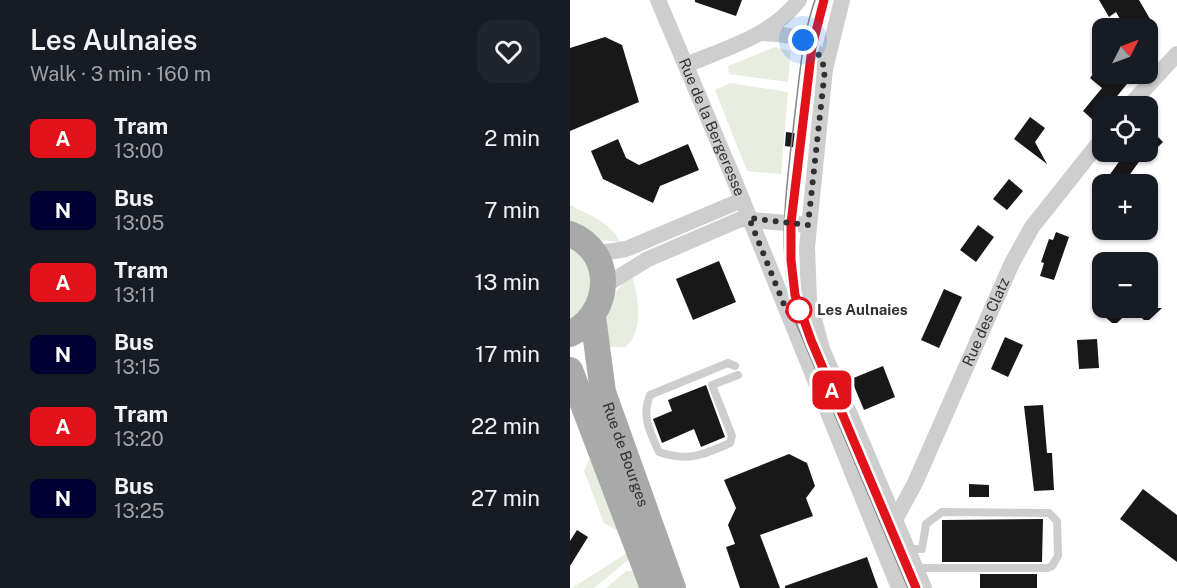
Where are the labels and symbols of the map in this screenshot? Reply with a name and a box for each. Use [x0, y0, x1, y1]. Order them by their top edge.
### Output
north arrow [1092, 18, 1158, 84]
your location [788, 25, 818, 55]
street label: Rue de la Bergeresse [676, 56, 749, 198]
street label: Rue des Clatz [959, 275, 1012, 369]
marker: Les Aulnaies [786, 297, 812, 323]
place label: Les Aulnaies [817, 301, 908, 318]
line badge: A [812, 370, 852, 410]
street label: Rue de Bourges [599, 400, 652, 509]

